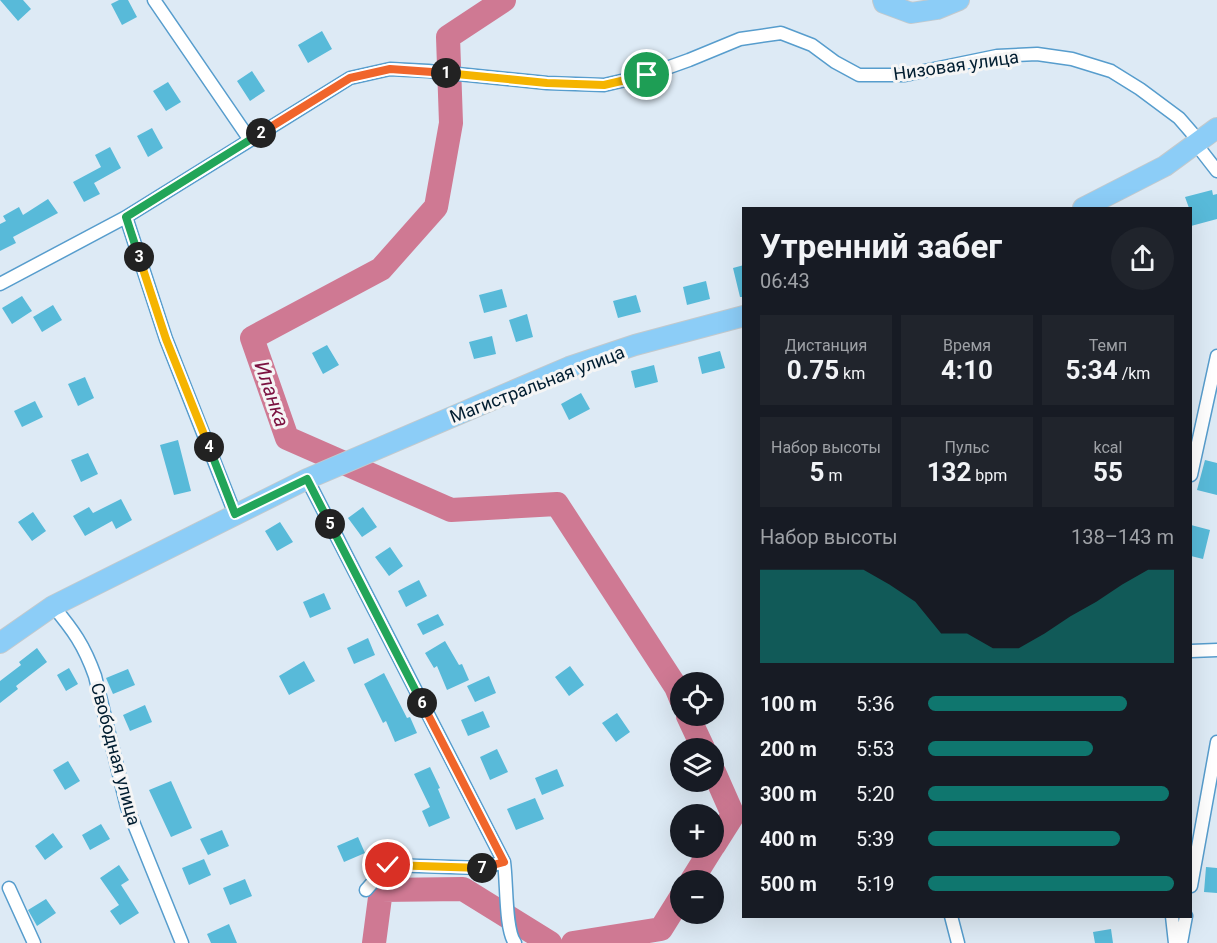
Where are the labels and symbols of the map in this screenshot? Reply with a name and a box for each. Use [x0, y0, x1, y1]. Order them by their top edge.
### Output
street label: Низовая улица [892, 46, 1020, 84]
pin [621, 49, 672, 100]
pin: 1 [431, 58, 461, 88]
pin: 2 [246, 118, 276, 148]
pin: 3 [124, 242, 154, 272]
street label: Магистральная улица [447, 341, 627, 427]
water label: Иланка [250, 358, 294, 430]
pin: 4 [194, 432, 224, 462]
pin: 5 [315, 509, 345, 539]
street label: Свободная улица [87, 680, 145, 828]
pin: 6 [407, 688, 437, 718]
pin [362, 839, 413, 890]
pin: 7 [467, 853, 497, 883]

